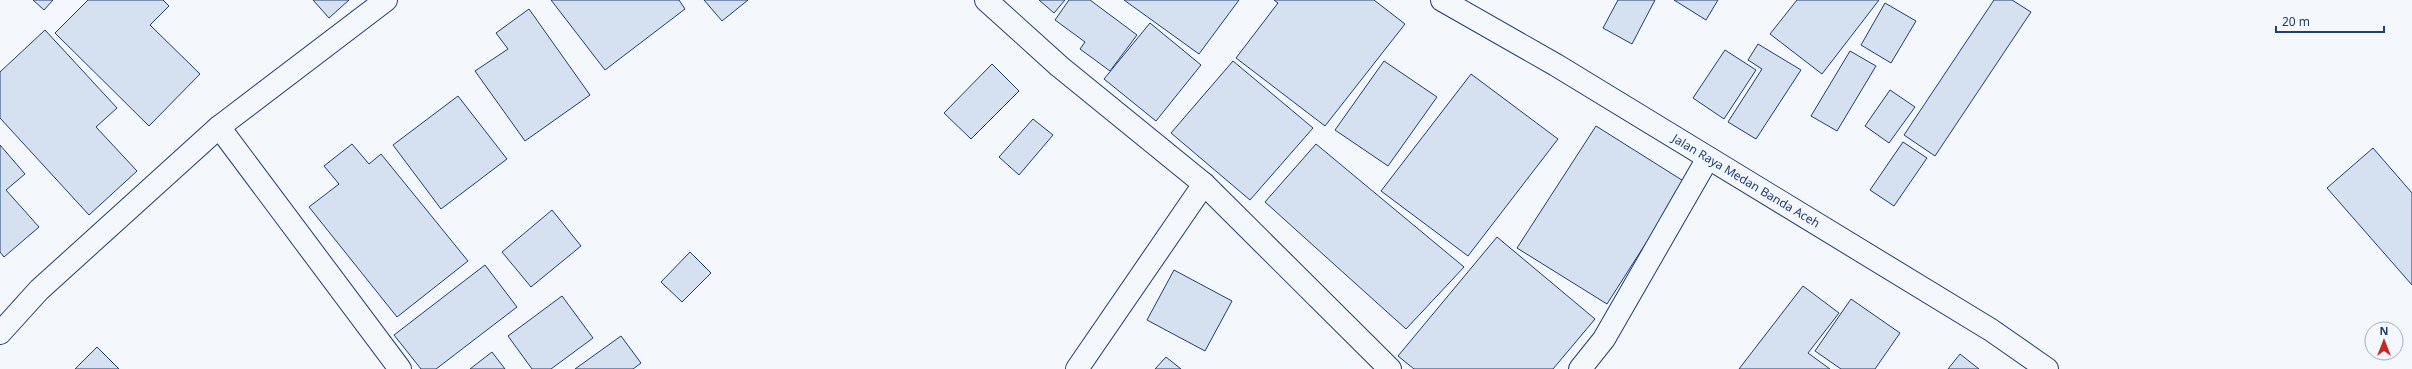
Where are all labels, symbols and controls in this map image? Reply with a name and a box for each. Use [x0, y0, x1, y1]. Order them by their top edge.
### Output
scale bar [2276, 8, 2384, 34]
text: 20 m [2282, 13, 2310, 30]
street label: Jalan Raya Medan Banda Aceh [1668, 129, 1823, 232]
north arrow [2364, 321, 2404, 361]
text: N [2380, 323, 2388, 338]

